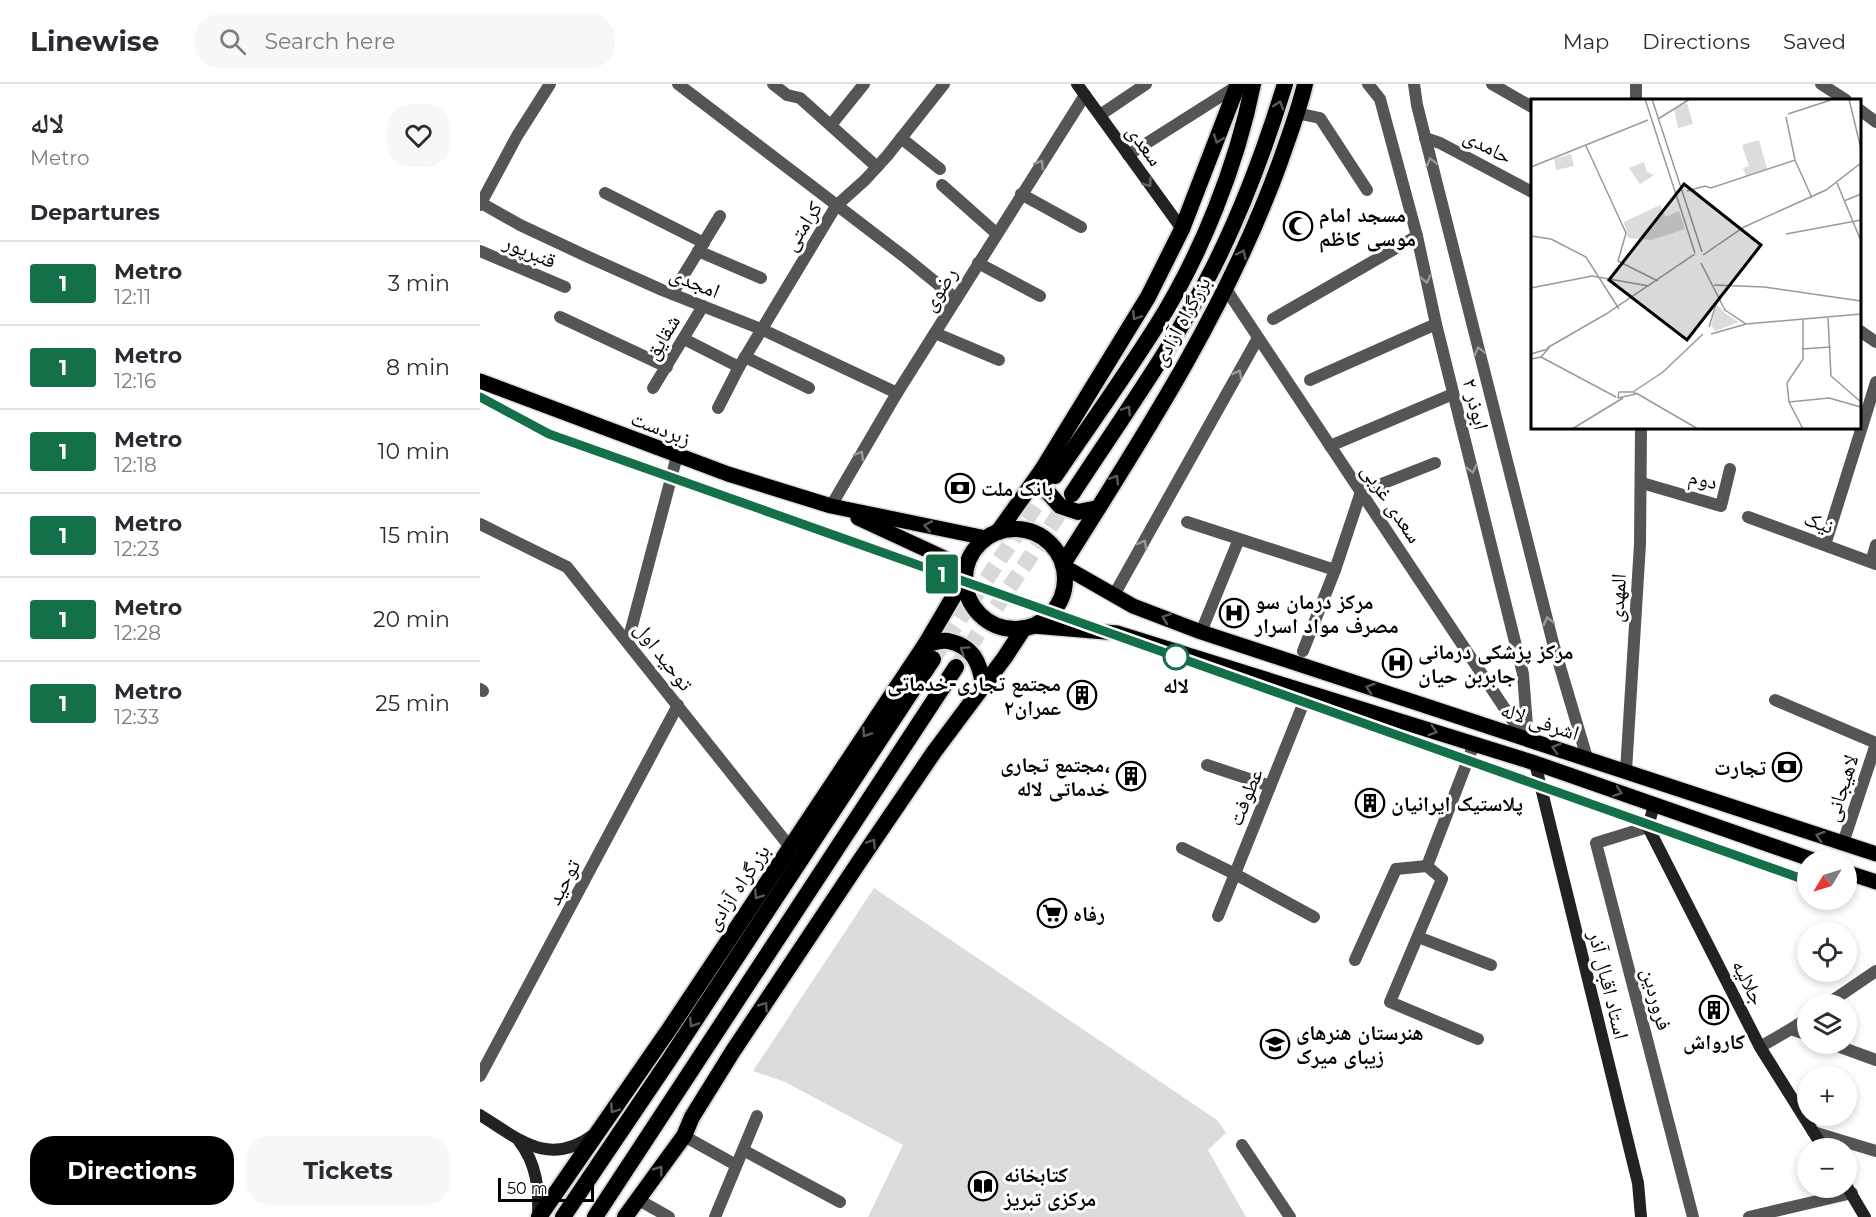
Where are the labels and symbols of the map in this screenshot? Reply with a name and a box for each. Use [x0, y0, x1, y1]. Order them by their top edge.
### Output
inset map [1531, 99, 1861, 429]
one-way arrow [1271, 100, 1284, 111]
street label: سعدی [1122, 119, 1168, 171]
street label: حامدی [1460, 123, 1516, 169]
one-way arrow [1212, 133, 1225, 144]
one-way arrow [1426, 157, 1439, 167]
one-way arrow [1033, 160, 1044, 171]
one-way arrow [1141, 176, 1152, 187]
street label: کرامتی [777, 196, 828, 256]
place label: مسجد امام موسی کاظم [1319, 202, 1416, 253]
mosque icon: مسجد امام موسی کاظم [1282, 210, 1314, 242]
street label: قنبرپور [499, 228, 560, 273]
one-way arrow [1235, 250, 1247, 261]
street label: امجدی [666, 261, 724, 303]
street label: رضوی [916, 262, 962, 316]
street label: بزرگراه آزادی [1146, 272, 1216, 370]
one-way arrow [1419, 274, 1432, 284]
street label: شقایق [639, 310, 686, 365]
one-way arrow [1132, 310, 1144, 320]
one-way arrow [1474, 346, 1487, 356]
one-way arrow [1231, 369, 1242, 380]
street label: ابوذر ۲ [1458, 376, 1494, 432]
street label: زبردست [628, 405, 694, 451]
one-way arrow [1120, 406, 1131, 417]
one-way arrow [853, 451, 865, 461]
street label: سعدی غربی [1356, 459, 1428, 548]
one-way arrow [1464, 464, 1477, 474]
street label: دوم [1686, 464, 1720, 496]
bank icon: بانک ملت [944, 472, 976, 504]
one-way arrow [1108, 475, 1120, 485]
place label: بانک ملت [981, 476, 1053, 501]
street label: نیک [1801, 505, 1837, 539]
one-way arrow [924, 520, 934, 533]
one-way arrow [1136, 539, 1147, 550]
line badge: 1 [922, 554, 962, 594]
street label: المهدی [1603, 573, 1631, 623]
place label: مرکز درمان سو مصرف مواد اسرار [1254, 589, 1399, 638]
hospital icon: مرکز درمان سو مصرف مواد اسرار [1218, 597, 1250, 629]
one-way arrow [1161, 613, 1171, 626]
street label: توحید اول [629, 616, 699, 696]
one-way arrow [1542, 616, 1555, 626]
place label: مرکز پزشکی درمانی جابربن حیان [1418, 639, 1574, 689]
marker: لاله [1163, 644, 1189, 670]
one-way arrow [960, 646, 971, 657]
hospital icon: مرکز پزشکی درمانی جابربن حیان [1381, 647, 1413, 679]
place label: مجتمع تجاری-خدماتی عمران۲ [887, 671, 1061, 720]
place label: لاله [1163, 673, 1189, 698]
building icon: مجتمع تجاری-خدماتی عمران۲ [1066, 679, 1098, 711]
one-way arrow [1365, 682, 1376, 695]
street label: اشرفی لاله [1497, 697, 1582, 746]
one-way arrow [1427, 724, 1438, 736]
one-way arrow [862, 726, 873, 737]
one-way arrow [1551, 743, 1562, 755]
bank icon: تجارت [1771, 751, 1803, 783]
place label: مجتمع تجاری، خدماتی لاله [1000, 752, 1110, 802]
street label: لاهیجانی [1819, 752, 1864, 825]
place label: تجارت [1714, 755, 1766, 780]
building icon: مجتمع تجاری، خدماتی لاله [1115, 760, 1147, 792]
street label: عطوفت [1222, 764, 1268, 829]
one-way arrow [1613, 785, 1623, 798]
building icon: پلاستیک ایرانیان [1354, 787, 1386, 819]
place label: پلاستیک ایرانیان [1391, 791, 1523, 816]
one-way arrow [1816, 830, 1826, 843]
street label: بزرگراه آزادی [699, 839, 775, 935]
one-way arrow [865, 839, 876, 850]
north arrow [1797, 850, 1857, 910]
street label: توحید [541, 855, 585, 909]
one-way arrow [754, 888, 765, 899]
supermarket icon: رفاه [1036, 897, 1068, 929]
place label: رفاه [1073, 901, 1105, 926]
street label: استاد اقبال آذر [1583, 927, 1635, 1042]
street label: جلالیه [1727, 955, 1771, 1009]
street label: فروردین [1636, 965, 1677, 1033]
building icon: کارواش [1698, 994, 1730, 1026]
one-way arrow [756, 1001, 767, 1012]
one-way arrow [690, 1017, 701, 1028]
place label: هنرستان هنرهای زیبای میرک [1296, 1020, 1424, 1069]
school or university icon: هنرستان هنرهای زیبای میرک [1259, 1028, 1291, 1060]
place label: کارواش [1683, 1029, 1745, 1055]
one-way arrow [610, 1102, 621, 1113]
place label: کتابخانه مرکزى تبریز [1003, 1162, 1096, 1211]
one-way arrow [652, 1165, 663, 1176]
library icon: کتابخانه مرکزى تبریز [967, 1170, 999, 1202]
scale bar [498, 1175, 594, 1202]

